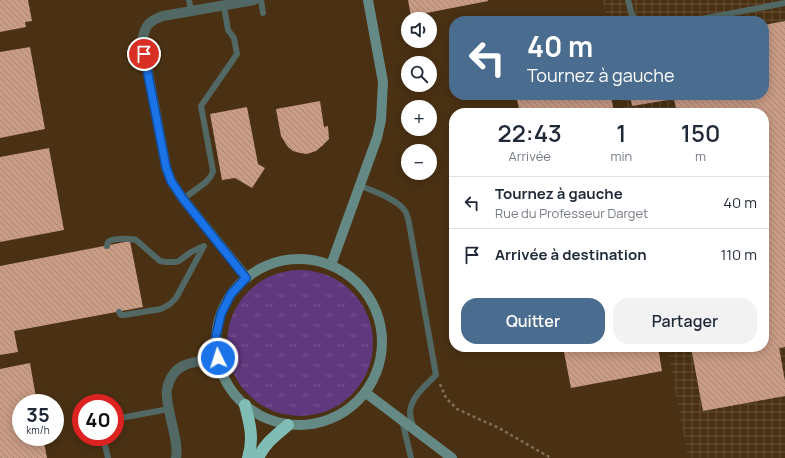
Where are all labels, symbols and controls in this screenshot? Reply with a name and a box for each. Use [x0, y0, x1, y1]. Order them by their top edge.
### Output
map controls [401, 12, 437, 180]
button: sound [401, 12, 437, 48]
text: 40 m [527, 27, 593, 65]
icon: left [461, 32, 513, 84]
pin [127, 37, 161, 71]
icon: arrive [133, 43, 155, 65]
button: search [401, 56, 437, 92]
text: Tournez à gauche [527, 63, 675, 87]
button: + [401, 100, 437, 136]
text: 22:43 [498, 116, 562, 149]
text: 1 [616, 116, 626, 149]
text: 150 [681, 116, 720, 149]
button: − [401, 144, 437, 180]
text: Arrivée [508, 147, 551, 165]
text: min [610, 147, 632, 165]
text: m [695, 147, 706, 165]
text: Tournez à gauche [495, 183, 623, 204]
icon: left [461, 192, 483, 214]
text: 40 m [723, 192, 757, 213]
text: Rue du Professeur Darget [495, 204, 648, 222]
icon: arrive [461, 244, 483, 266]
text: Arrivée à destination [495, 244, 647, 265]
text: 110 m [720, 244, 757, 265]
button: Quitter [461, 298, 605, 344]
button: Partager [613, 298, 757, 344]
position arrow [197, 337, 239, 379]
speed limit sign: 40 [72, 394, 124, 446]
text: 35 [26, 401, 50, 428]
text: km/h [26, 423, 50, 437]

